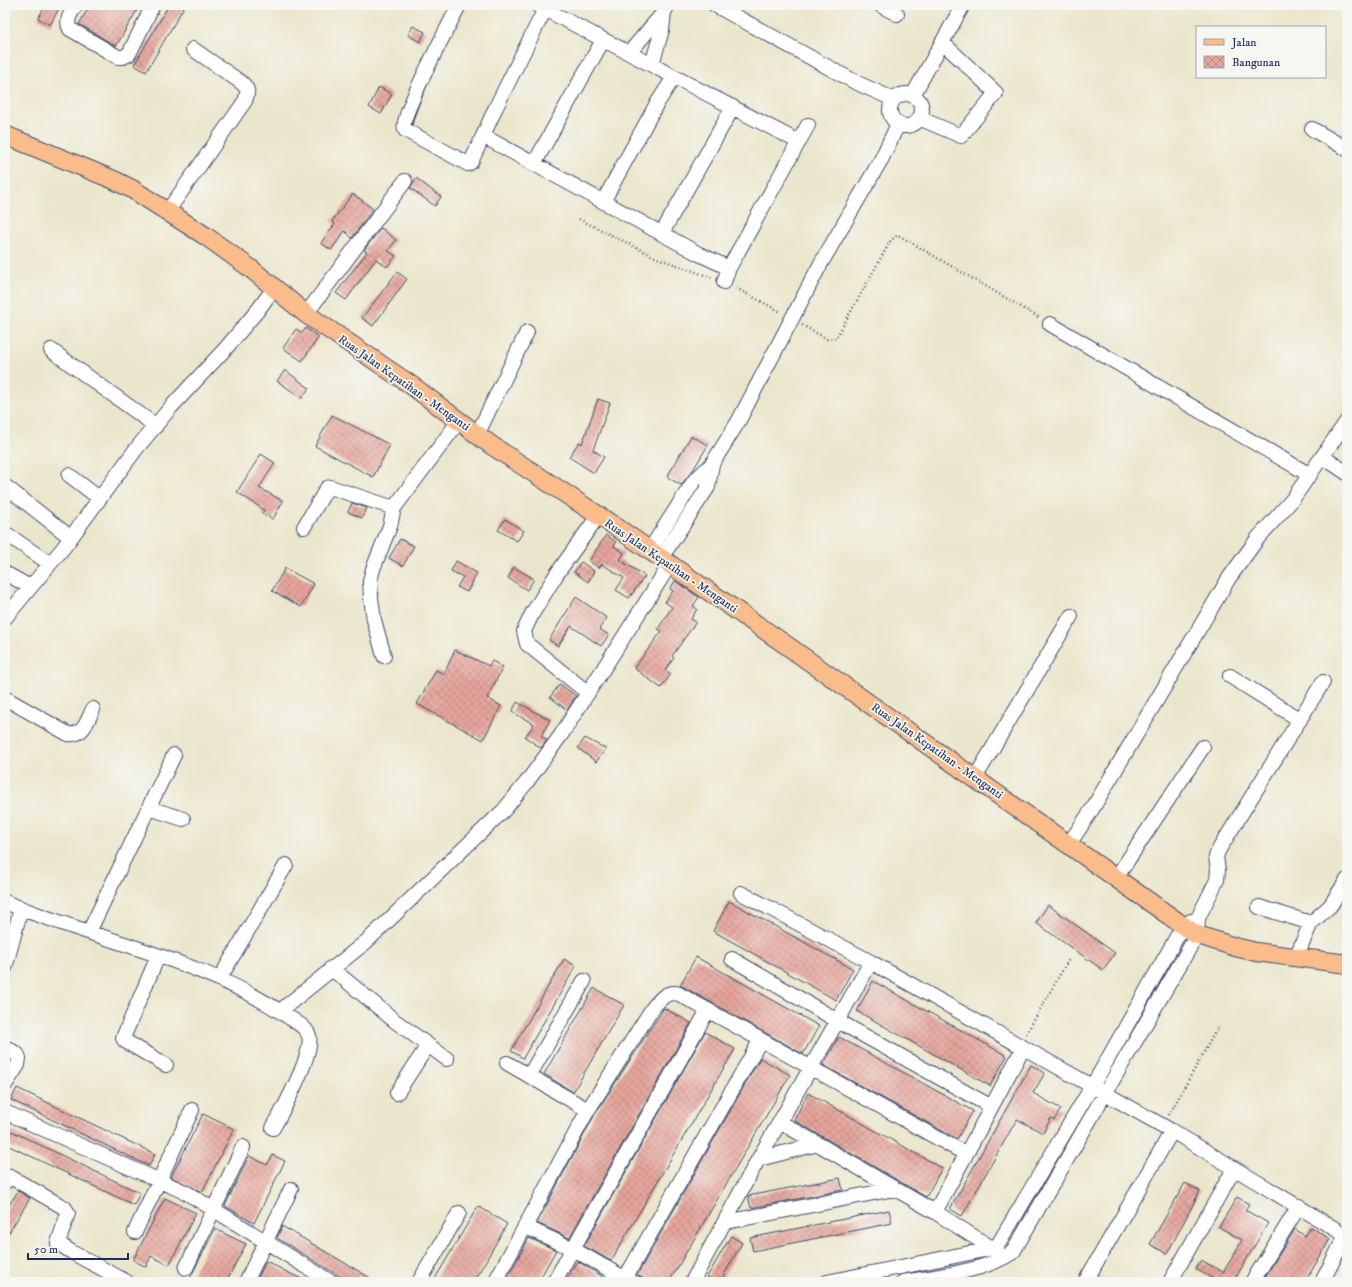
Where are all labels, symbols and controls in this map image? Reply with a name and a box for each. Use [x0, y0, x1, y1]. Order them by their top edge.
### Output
legend [1196, 26, 1326, 78]
text: Jalan [1231, 35, 1257, 50]
text: Bangunan [1232, 55, 1281, 70]
street label: Ruas Jalan Kepatihan - Menganti [335, 332, 473, 434]
street label: Ruas Jalan Kepatihan - Menganti [601, 516, 741, 616]
street label: Ruas Jalan Kepatihan - Menganti [868, 700, 1006, 802]
scale bar [28, 1235, 128, 1261]
text: 50 m [34, 1242, 58, 1257]

